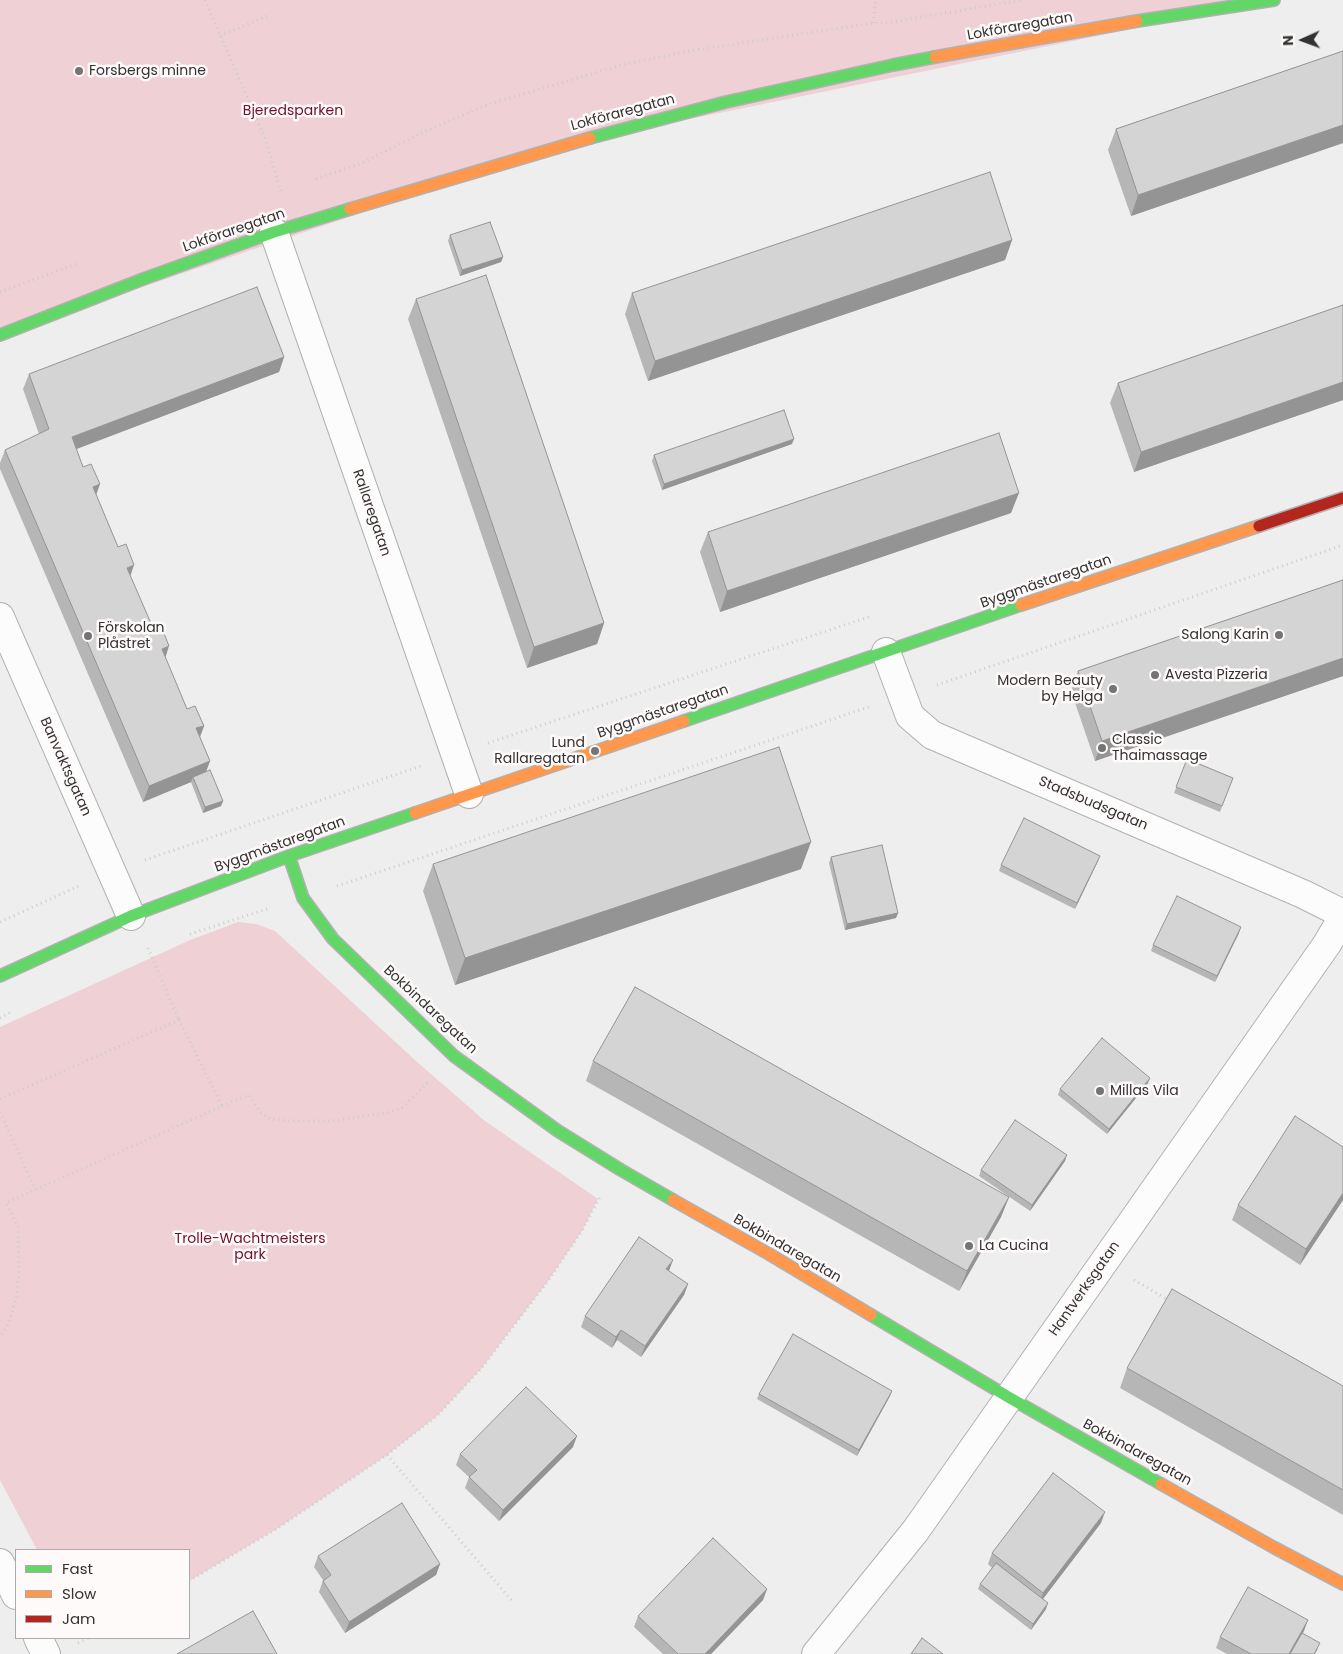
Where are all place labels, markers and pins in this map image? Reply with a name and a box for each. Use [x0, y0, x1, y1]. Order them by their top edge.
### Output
place label: Forsbergs minne [89, 63, 206, 79]
marker: Forsbergs minne [73, 65, 85, 77]
place label: Förskolan Plåstret [98, 620, 165, 652]
place label: Salong Karin [1181, 627, 1269, 643]
marker: Salong Karin [1273, 629, 1285, 641]
marker: Förskolan Plåstret [82, 630, 94, 642]
place label: Avesta Pizzeria [1165, 667, 1268, 683]
marker: Avesta Pizzeria [1149, 669, 1161, 681]
place label: Modern Beauty by Helga [997, 673, 1103, 706]
marker: Modern Beauty by Helga [1107, 683, 1119, 695]
place label: Classic Thaimassage [1112, 732, 1208, 764]
place label: Lund Rallaregatan [494, 735, 585, 768]
marker: Classic Thaimassage [1096, 742, 1108, 754]
marker: Lund Rallaregatan [589, 745, 601, 757]
place label: Millas Vila [1110, 1083, 1179, 1099]
marker: Millas Vila [1094, 1085, 1106, 1097]
place label: La Cucina [979, 1238, 1048, 1254]
marker: La Cucina [963, 1240, 975, 1252]

